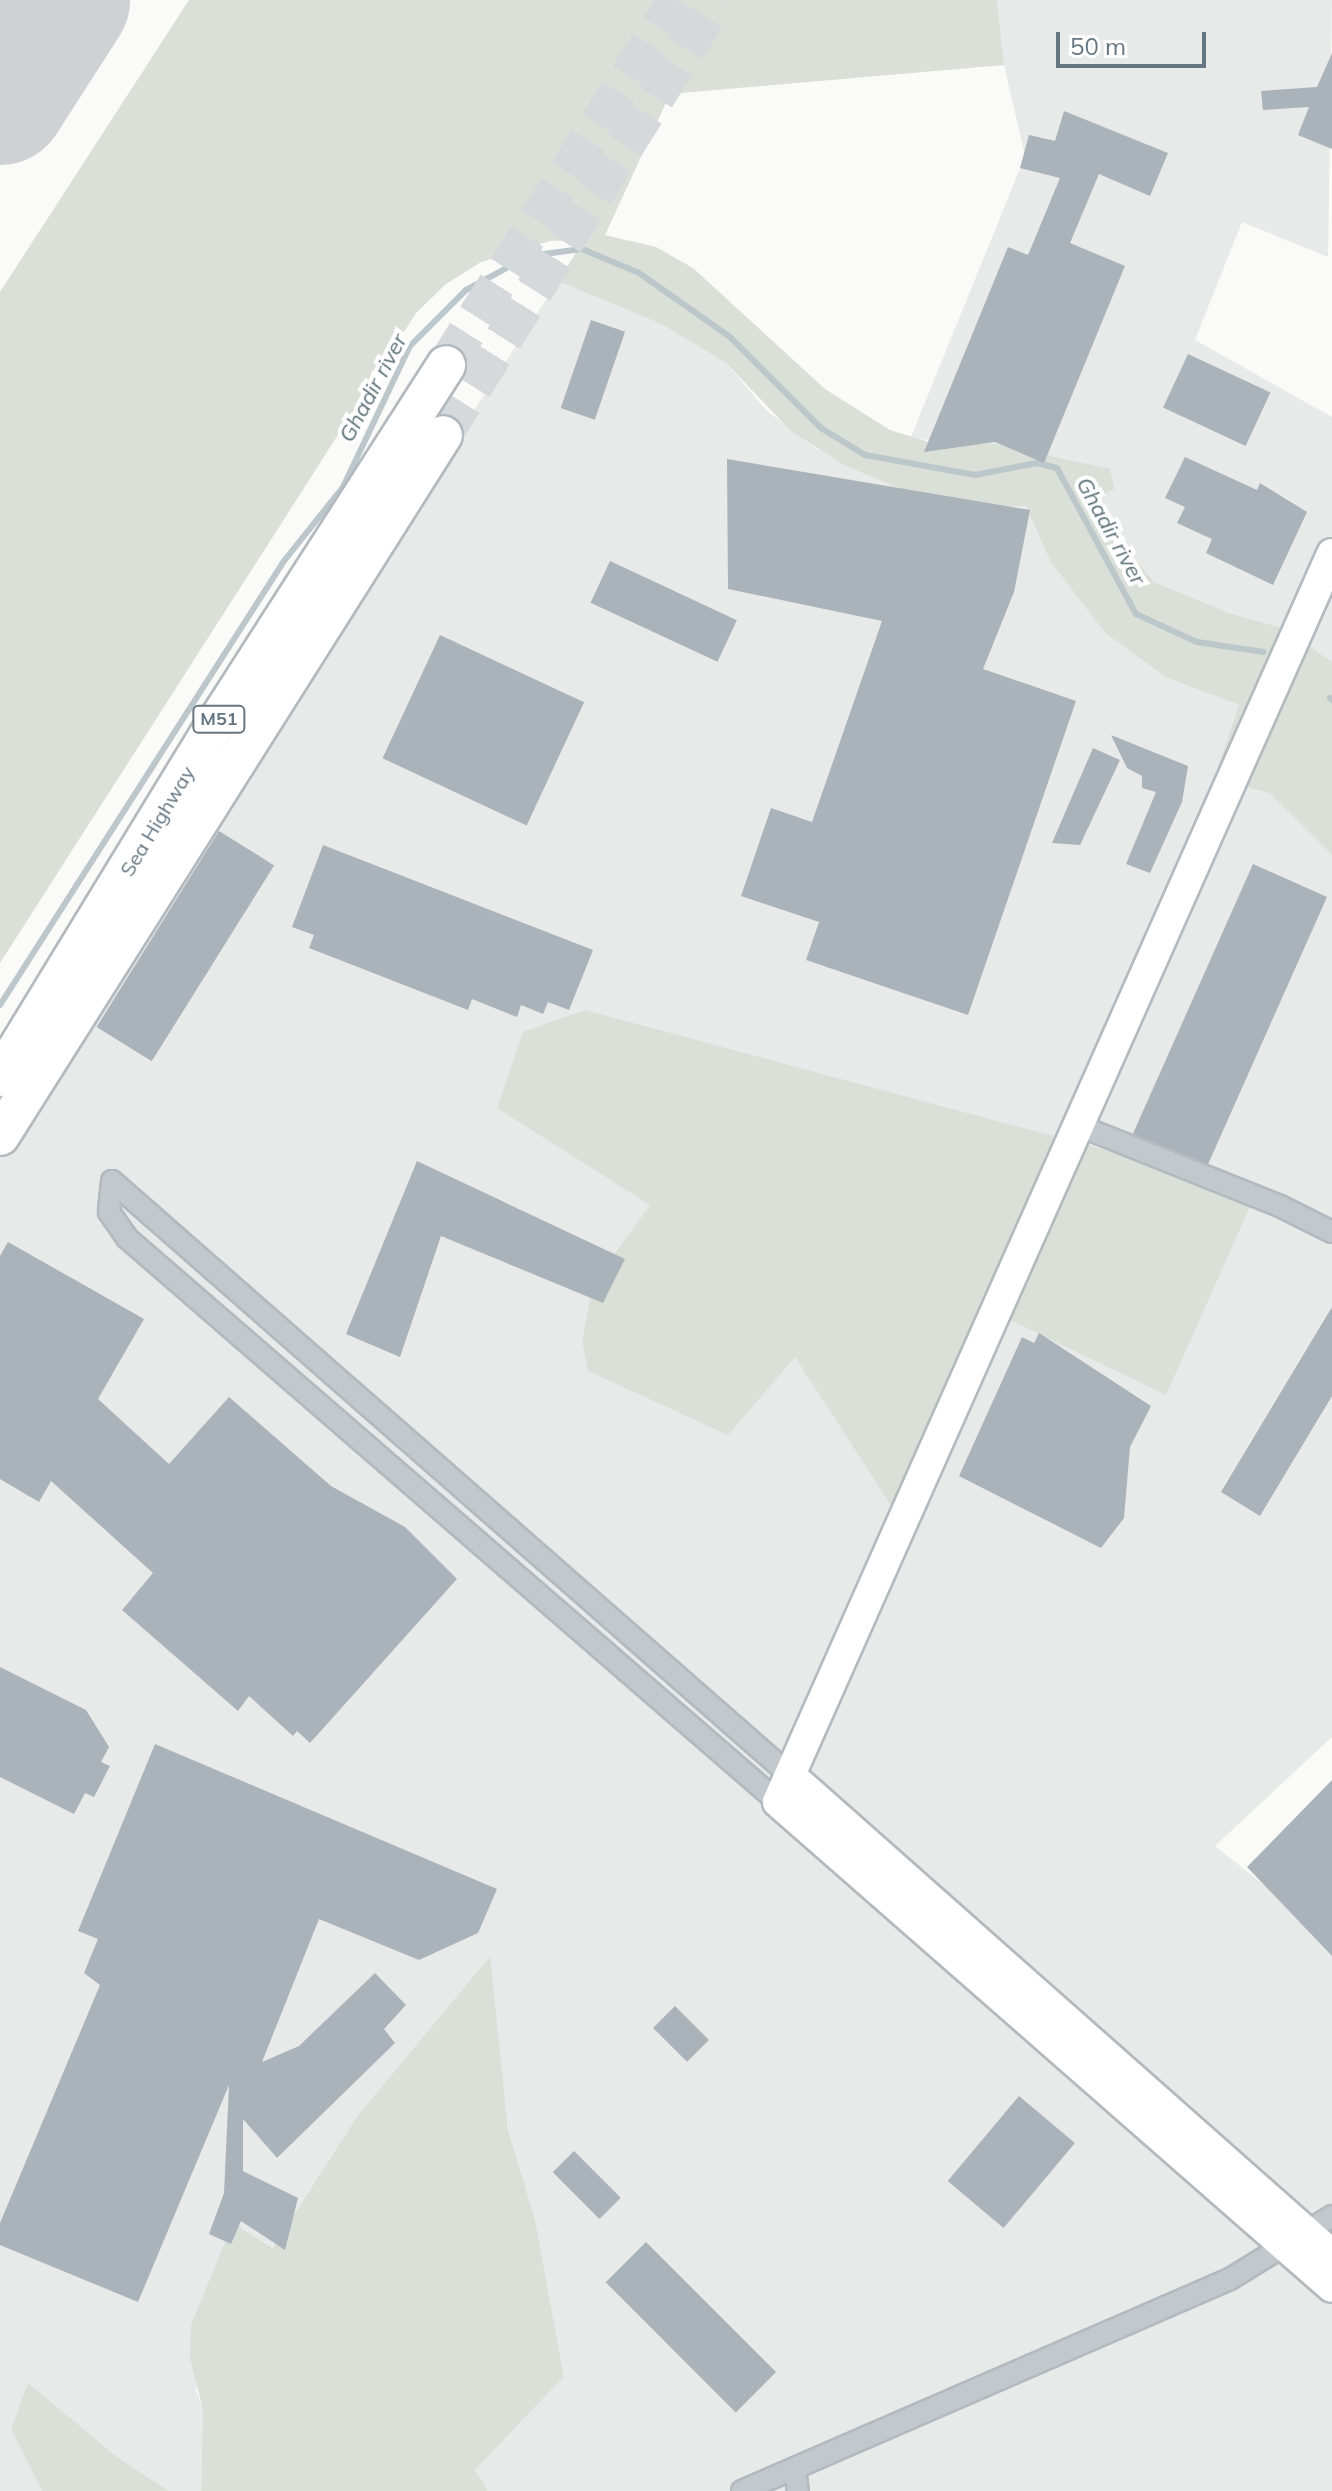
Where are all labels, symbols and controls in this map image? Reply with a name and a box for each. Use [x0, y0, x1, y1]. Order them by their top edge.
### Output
scale bar [1060, 16, 1210, 66]
text: 50 m [1070, 31, 1126, 61]
water label: Ghadir river [333, 329, 413, 447]
water label: Ghadir river [1071, 473, 1151, 589]
road number: M51 [191, 705, 247, 733]
street label: Sea Highway [115, 762, 199, 880]

